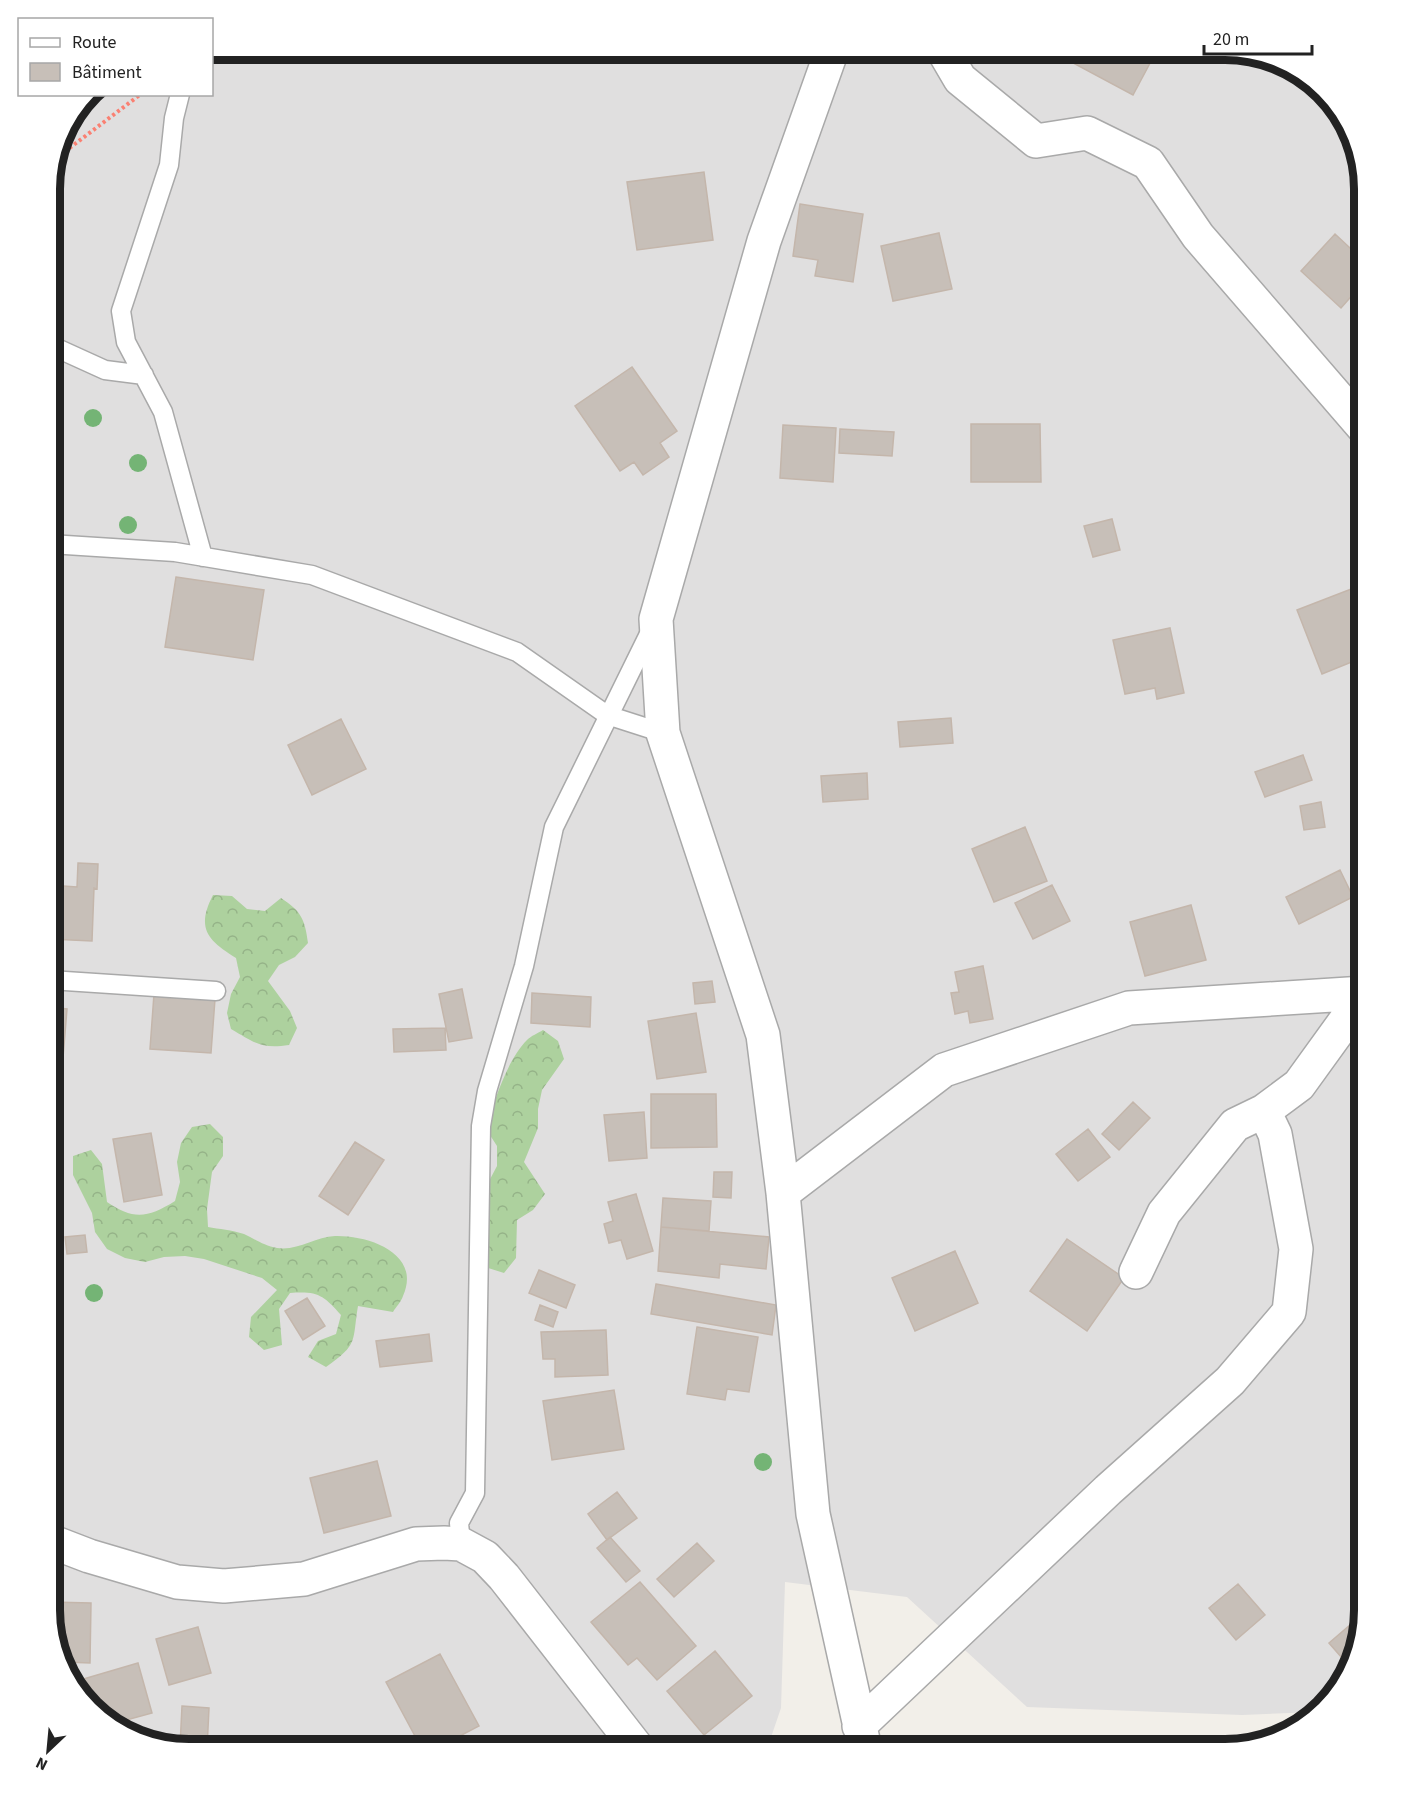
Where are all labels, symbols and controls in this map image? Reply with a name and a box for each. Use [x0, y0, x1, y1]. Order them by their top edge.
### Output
legend [18, 18, 213, 96]
scale bar [1204, 18, 1312, 56]
text: 20 m [1213, 27, 1249, 52]
text: Route [72, 30, 116, 55]
text: Bâtiment [72, 60, 142, 85]
north arrow [18, 1721, 78, 1781]
text: N [32, 1751, 51, 1776]

